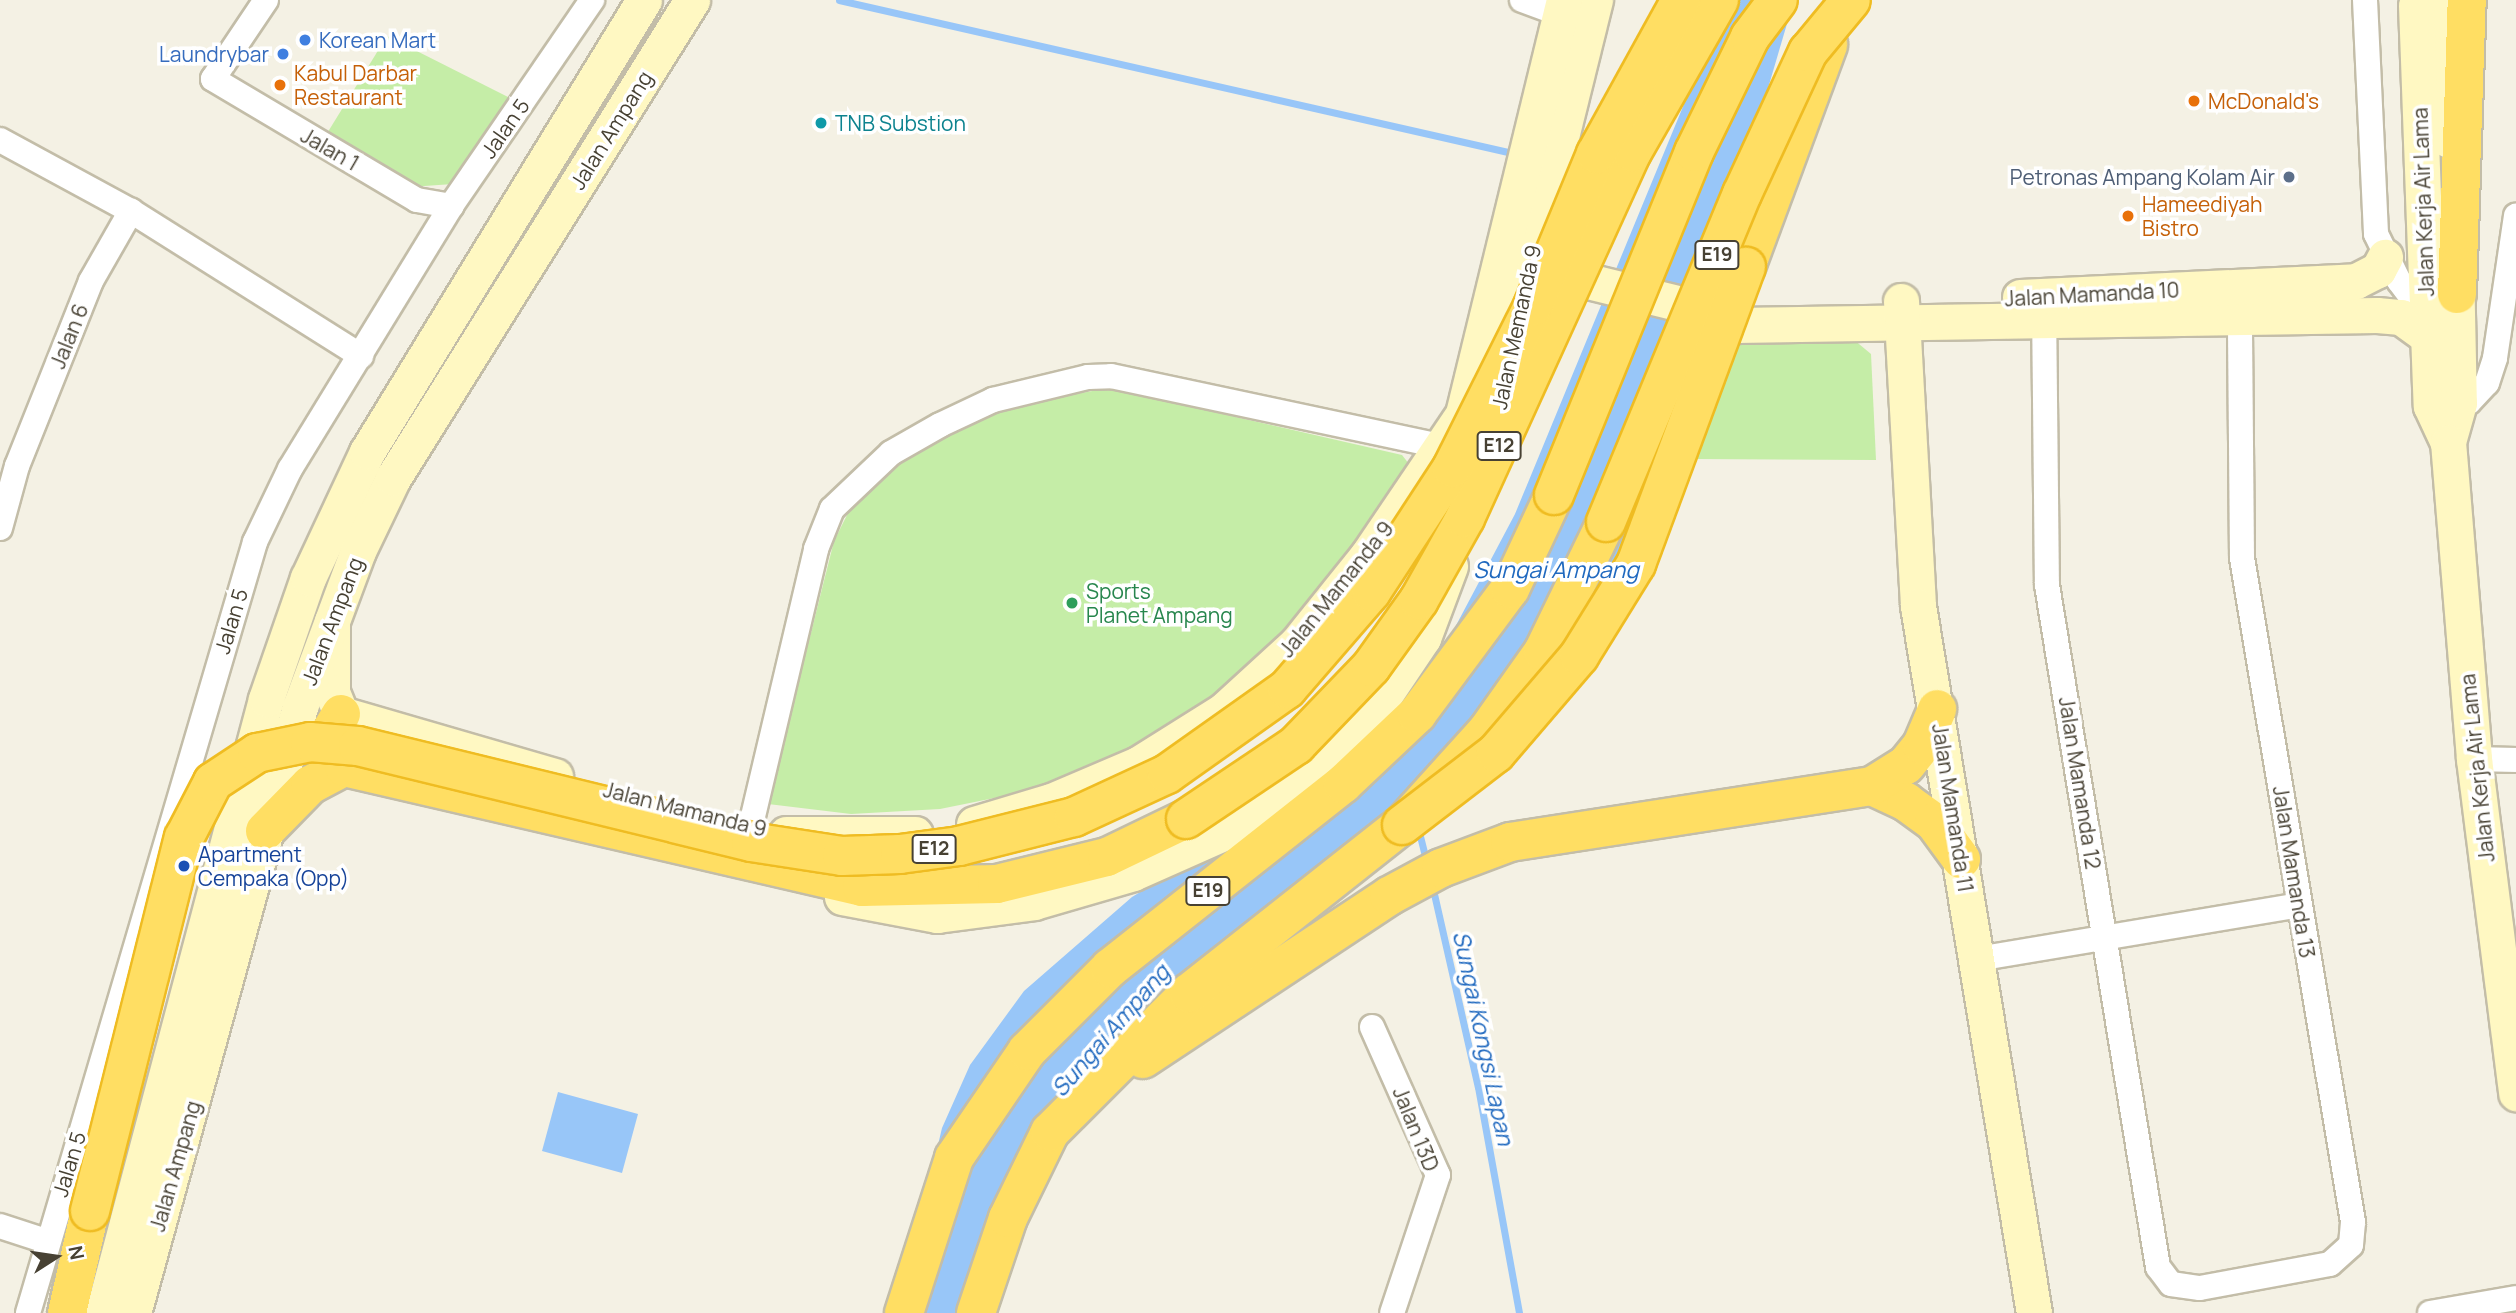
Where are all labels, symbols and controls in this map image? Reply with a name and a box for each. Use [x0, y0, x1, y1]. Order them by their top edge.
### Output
place label: Korean Mart [319, 27, 436, 53]
marker: Korean Mart [297, 32, 313, 48]
place label: Laundrybar [159, 41, 269, 67]
marker: Laundrybar [275, 46, 291, 62]
place label: Kabul Darbar Restaurant [294, 60, 417, 110]
street label: Jalan Ampang [565, 66, 657, 194]
marker: Kabul Darbar Restaurant [272, 77, 288, 93]
place label: McDonald's [2208, 88, 2319, 114]
street label: Jalan 5 [476, 93, 534, 163]
marker: McDonald's [2186, 93, 2202, 109]
street label: Jalan Kerja Air Lama [2407, 107, 2439, 297]
place label: TNB Substion [835, 110, 966, 136]
marker: TNB Substion [813, 115, 829, 131]
street label: Jalan 1 [296, 122, 364, 176]
place label: Petronas Ampang Kolam Air [2010, 164, 2275, 190]
marker: Petronas Ampang Kolam Air [2281, 169, 2297, 185]
place label: Hameediyah Bistro [2142, 191, 2262, 241]
marker: Hameediyah Bistro [2120, 208, 2136, 224]
road number: E19 [1694, 240, 1740, 270]
street label: Jalan Memanda 9 [1486, 242, 1546, 412]
street label: Jalan Mamanda 10 [2004, 277, 2180, 311]
street label: Jalan 6 [45, 300, 93, 372]
road number: E12 [1476, 430, 1522, 462]
street label: Jalan Mamanda 9 [1274, 516, 1398, 662]
street label: Jalan Ampang [296, 554, 368, 688]
water label: Sungai Ampang [1473, 555, 1639, 583]
place label: Sports Planet Ampang [1086, 578, 1233, 628]
street label: Jalan 5 [209, 585, 253, 657]
marker: Sports Planet Ampang [1064, 595, 1080, 611]
street label: Jalan Kerja Air Lama [2455, 673, 2499, 863]
street label: Jalan Mamanda 12 [2054, 695, 2106, 871]
street label: Jalan Mamanda 11 [1927, 722, 1979, 894]
street label: Jalan Mamanda 9 [601, 777, 769, 841]
street label: Jalan Mamanda 13 [2268, 784, 2320, 960]
road number: E12 [911, 834, 957, 864]
place label: Apartment Cempaka (Opp) [198, 841, 349, 891]
marker: Apartment Cempaka (Opp) [176, 858, 192, 874]
road number: E19 [1185, 876, 1231, 906]
water label: Sungai Kongsi Lapan [1448, 928, 1520, 1148]
water label: Sungai Ampang [1045, 958, 1175, 1102]
street label: Jalan 13D [1388, 1083, 1444, 1175]
street label: Jalan Ampang [144, 1098, 206, 1234]
street label: Jalan 5 [47, 1128, 91, 1200]
north arrow [21, 1222, 91, 1292]
text: N [62, 1243, 91, 1262]

